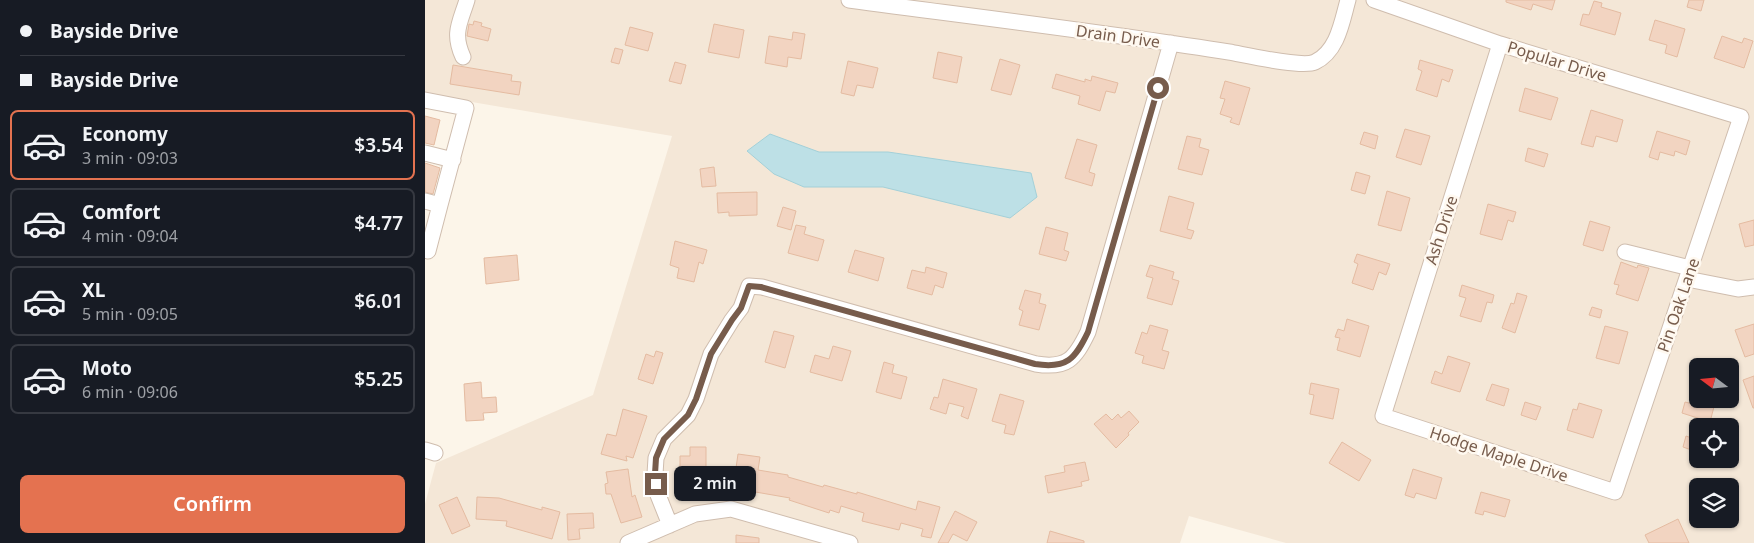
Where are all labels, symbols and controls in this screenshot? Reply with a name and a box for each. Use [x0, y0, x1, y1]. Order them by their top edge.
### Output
text: Bayside Drive [50, 18, 179, 44]
street label: Drain Drive [1075, 19, 1161, 53]
street label: Popular Drive [1505, 35, 1609, 87]
text: Bayside Drive [50, 67, 179, 93]
route start [1147, 77, 1169, 99]
text: Economy [82, 121, 168, 147]
icon: car [22, 123, 67, 168]
text: $3.54 [354, 132, 403, 158]
text: 3 min · 09:03 [82, 147, 178, 169]
street label: Ash Drive [1419, 193, 1463, 267]
text: Comfort [82, 199, 161, 225]
icon: car [22, 201, 67, 246]
text: $4.77 [354, 210, 403, 236]
text: 4 min · 09:04 [82, 225, 178, 247]
street label: Pin Oak Lane [1652, 255, 1704, 355]
text: XL [82, 277, 105, 303]
icon: car [22, 279, 67, 324]
text: $6.01 [354, 288, 403, 314]
text: 5 min · 09:05 [82, 303, 178, 325]
text: Moto [82, 355, 132, 381]
icon: car [22, 357, 67, 402]
north arrow [1689, 358, 1739, 408]
map controls [1689, 358, 1739, 528]
text: $5.25 [354, 366, 403, 392]
text: 6 min · 09:06 [82, 381, 178, 403]
button: locate [1689, 418, 1739, 468]
street label: Hodge Maple Drive [1427, 421, 1571, 487]
callout: 2 min [673, 466, 756, 502]
text: 2 min [693, 472, 737, 494]
route end [645, 473, 667, 495]
button: Confirm [20, 475, 405, 533]
button: layers [1689, 478, 1739, 528]

